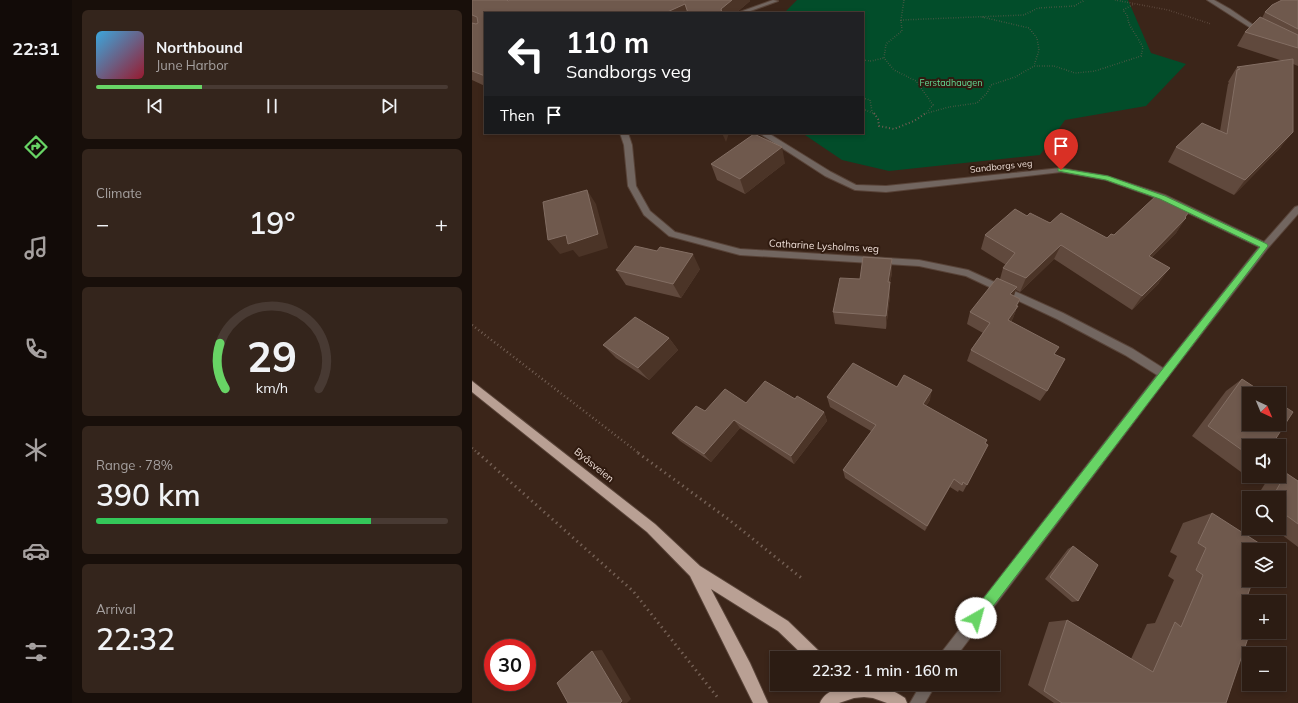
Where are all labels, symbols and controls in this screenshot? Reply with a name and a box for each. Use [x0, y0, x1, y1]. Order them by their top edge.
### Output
text: 110 m [566, 25, 649, 60]
icon: left [500, 28, 552, 80]
text: 22:31 [12, 37, 60, 60]
text: Northbound [156, 38, 243, 57]
text: June Harbor [156, 57, 228, 73]
text: Sandborgs veg [566, 60, 691, 83]
park label: Ferstadhaugen [920, 77, 982, 88]
icon: previous [144, 95, 166, 117]
icon: pause [261, 95, 283, 117]
icon: next [378, 95, 400, 117]
icon: arrive [543, 104, 565, 126]
text: Then [500, 106, 535, 125]
pin [1044, 129, 1078, 170]
icon: directions [22, 133, 50, 161]
icon: arrive [1050, 135, 1072, 157]
street label: Sandborgs veg [969, 157, 1033, 175]
text: Climate [96, 185, 142, 201]
text: 19° [248, 204, 296, 242]
text: − [96, 210, 109, 238]
text: + [435, 210, 448, 238]
icon: music [22, 234, 50, 262]
street label: Catharine Lysholms veg [769, 237, 879, 255]
text: 29 [247, 330, 297, 382]
icon: phone [22, 335, 50, 363]
text: km/h [256, 379, 288, 397]
north arrow [1242, 387, 1286, 431]
map controls [1242, 387, 1286, 691]
icon: climate [22, 436, 50, 464]
button: sound [1242, 439, 1286, 483]
street label: Byåsveien [572, 445, 617, 485]
text: Range · 78% [96, 457, 173, 473]
text: 390 km [96, 476, 201, 514]
button: search [1242, 491, 1286, 535]
icon: car [22, 537, 50, 565]
button: layers [1242, 543, 1286, 587]
button: + [1242, 595, 1286, 639]
position arrow [955, 597, 997, 639]
text: Arrival [96, 601, 136, 617]
text: 22:32 [96, 620, 175, 658]
icon: filters [22, 638, 50, 666]
speed limit sign: 30 [484, 639, 536, 691]
button: − [1242, 647, 1286, 691]
text: 22:32 · 1 min · 160 m [812, 661, 958, 680]

